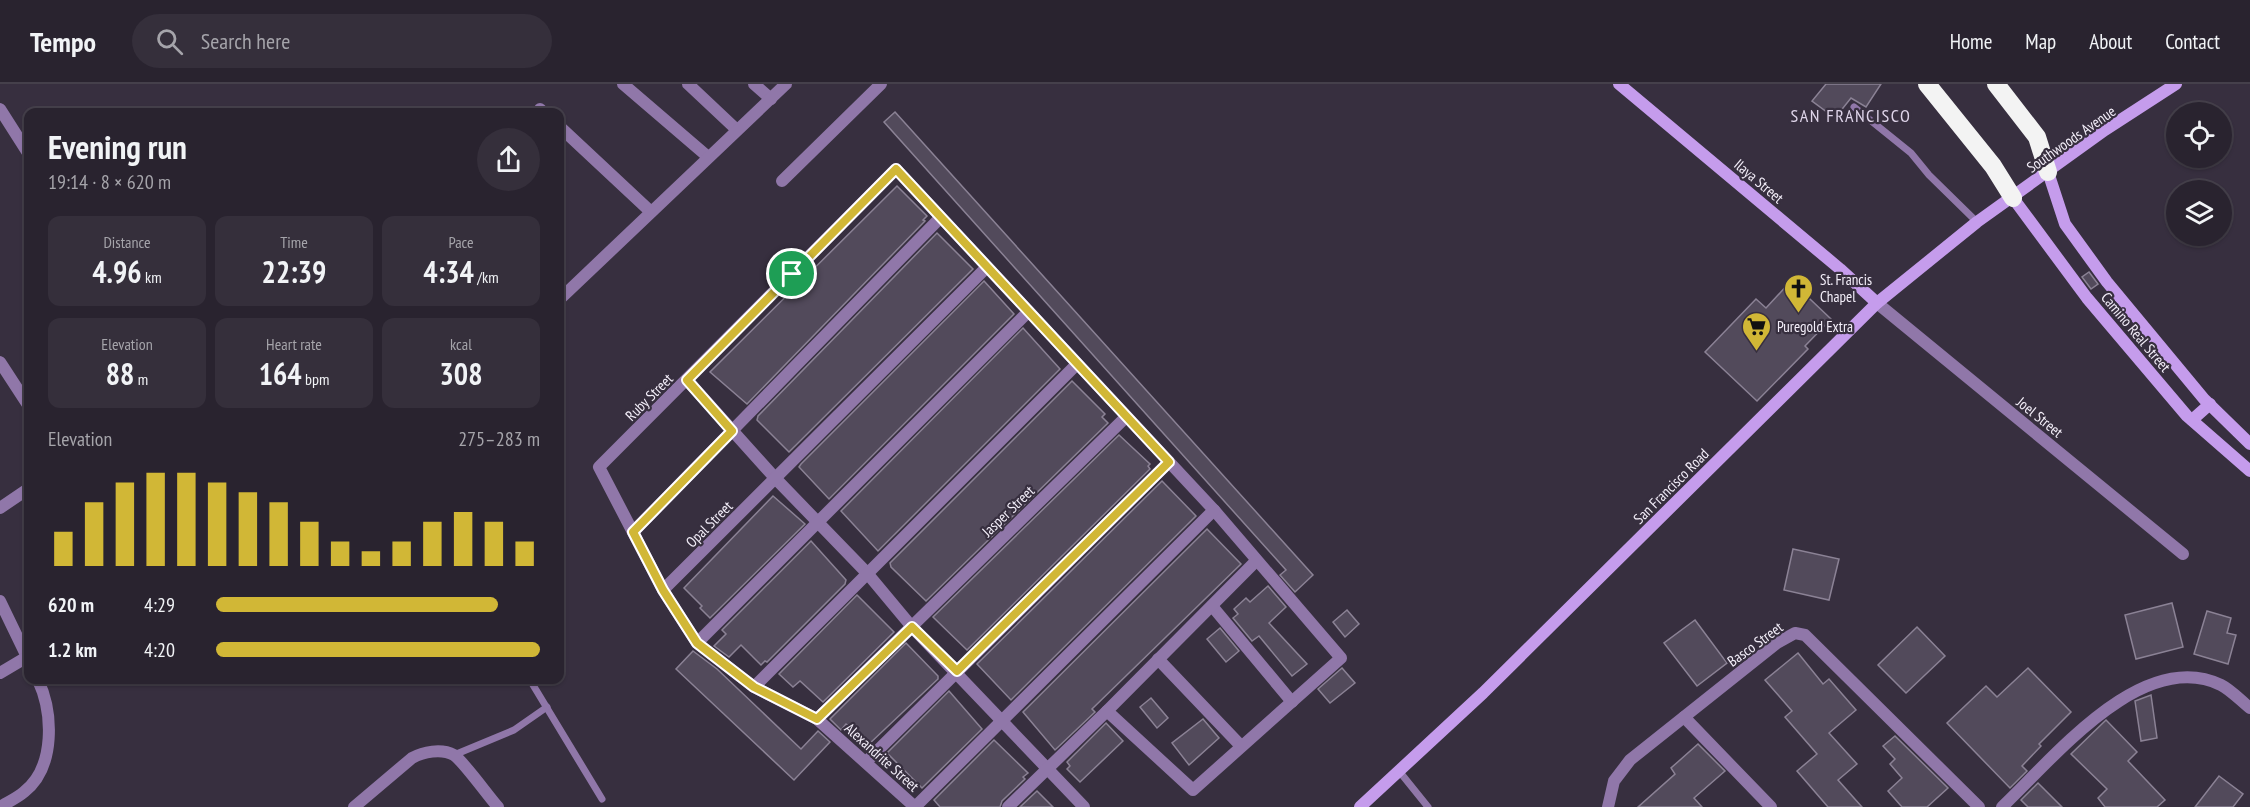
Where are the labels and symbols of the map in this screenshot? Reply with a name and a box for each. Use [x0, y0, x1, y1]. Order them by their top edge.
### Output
street label: Southwoods Avenue [2023, 101, 2119, 177]
district label: SAN FRANCISCO [1791, 104, 1911, 127]
street label: Ilaya Street [1730, 155, 1788, 207]
pin [766, 248, 817, 299]
place label: St. Francis Chapel [1820, 270, 1872, 306]
church icon: St. Francis Chapel [1783, 272, 1815, 314]
street label: Camino Real Street [2097, 288, 2175, 376]
supermarket icon: Puregold Extra [1740, 310, 1772, 352]
place label: Puregold Extra [1777, 317, 1853, 336]
street label: Ruby Street [621, 369, 677, 425]
street label: Joel Street [2012, 392, 2067, 441]
street label: San Francisco Road [1629, 444, 1713, 528]
street label: Jasper Street [977, 481, 1038, 541]
street label: Opal Street [682, 497, 736, 551]
street label: Basco Street [1724, 618, 1786, 670]
street label: Alexandrite Street [841, 719, 923, 795]

